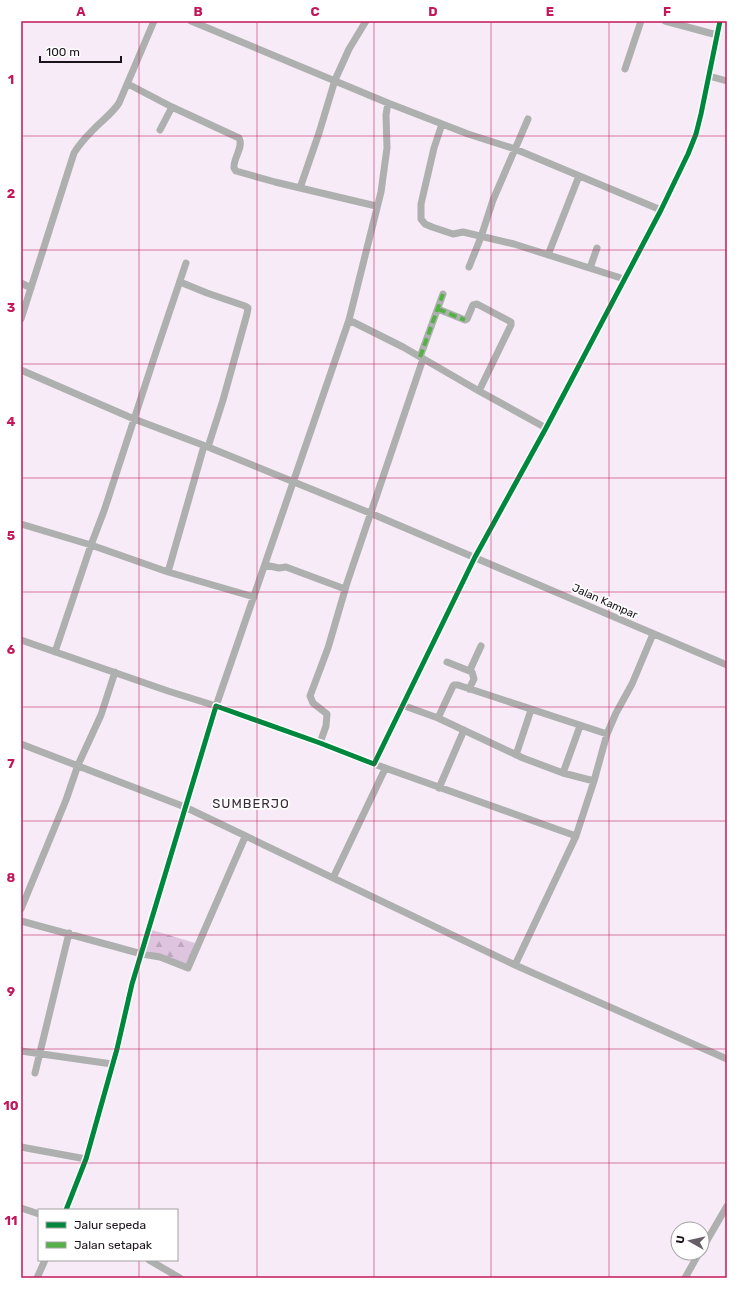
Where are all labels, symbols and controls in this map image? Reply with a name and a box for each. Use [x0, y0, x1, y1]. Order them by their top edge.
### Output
text: A [76, 4, 86, 19]
text: B [193, 4, 203, 19]
text: C [310, 4, 320, 19]
text: D [428, 4, 438, 19]
text: E [546, 4, 554, 19]
text: F [663, 4, 671, 19]
scale bar [40, 38, 121, 64]
text: 100 m [46, 45, 80, 59]
text: 1 [8, 72, 14, 87]
text: 2 [7, 186, 15, 201]
text: 3 [7, 300, 16, 315]
text: 4 [7, 414, 16, 429]
text: 5 [7, 528, 15, 543]
street label: Jalan Kampar [570, 581, 640, 622]
text: 6 [7, 642, 16, 657]
text: 7 [7, 756, 15, 771]
district label: SUMBERJO [212, 796, 290, 811]
text: 8 [7, 870, 16, 885]
text: 9 [7, 984, 15, 999]
text: 10 [3, 1098, 19, 1113]
legend [38, 1209, 178, 1261]
text: 11 [5, 1213, 17, 1228]
text: Jalur sepeda [74, 1218, 146, 1232]
north arrow [670, 1221, 710, 1261]
text: U [674, 1235, 688, 1245]
text: Jalan setapak [74, 1238, 153, 1252]

